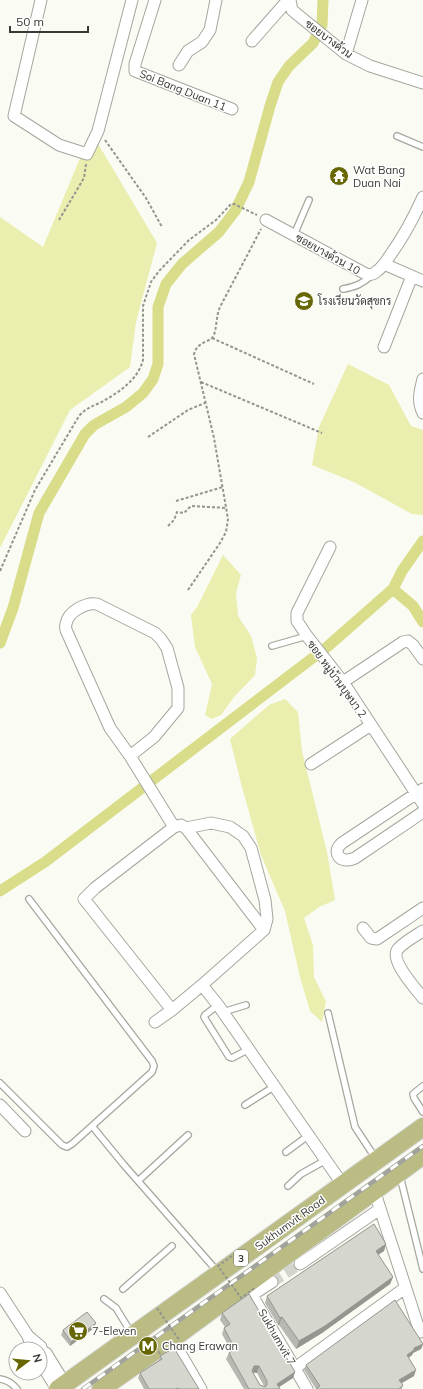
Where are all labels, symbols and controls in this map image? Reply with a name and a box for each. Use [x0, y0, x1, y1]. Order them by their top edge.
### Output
scale bar [10, 8, 88, 34]
text: 50 m [16, 14, 44, 29]
street label: ซอยบางด้วน [302, 17, 356, 61]
street label: Soi Bang Duan 11 [138, 66, 228, 114]
place label: Wat Bang Duan Nai [353, 163, 405, 190]
temple icon: Wat Bang Duan Nai [328, 165, 350, 187]
street label: ซอยบางด้วน 10 [293, 230, 363, 278]
school or university icon: โรงเรียนวัดสุขกร [293, 290, 315, 312]
place label: โรงเรียนวัดสุขกร [317, 293, 391, 310]
street label: ซอย หมู่บ้านบุษบา 2 [303, 638, 370, 722]
street label: Sukhumvit Road [252, 1193, 328, 1253]
road number: 3 [234, 1250, 248, 1266]
street label: Sukhumvit 7 [255, 1306, 299, 1368]
supermarket icon: 7-Eleven [67, 1320, 89, 1342]
place label: 7-Eleven [92, 1324, 137, 1338]
metro station icon: Chang Erawan [137, 1335, 159, 1357]
place label: Chang Erawan [162, 1339, 238, 1353]
north arrow [8, 1341, 48, 1381]
text: N [30, 1352, 45, 1364]

